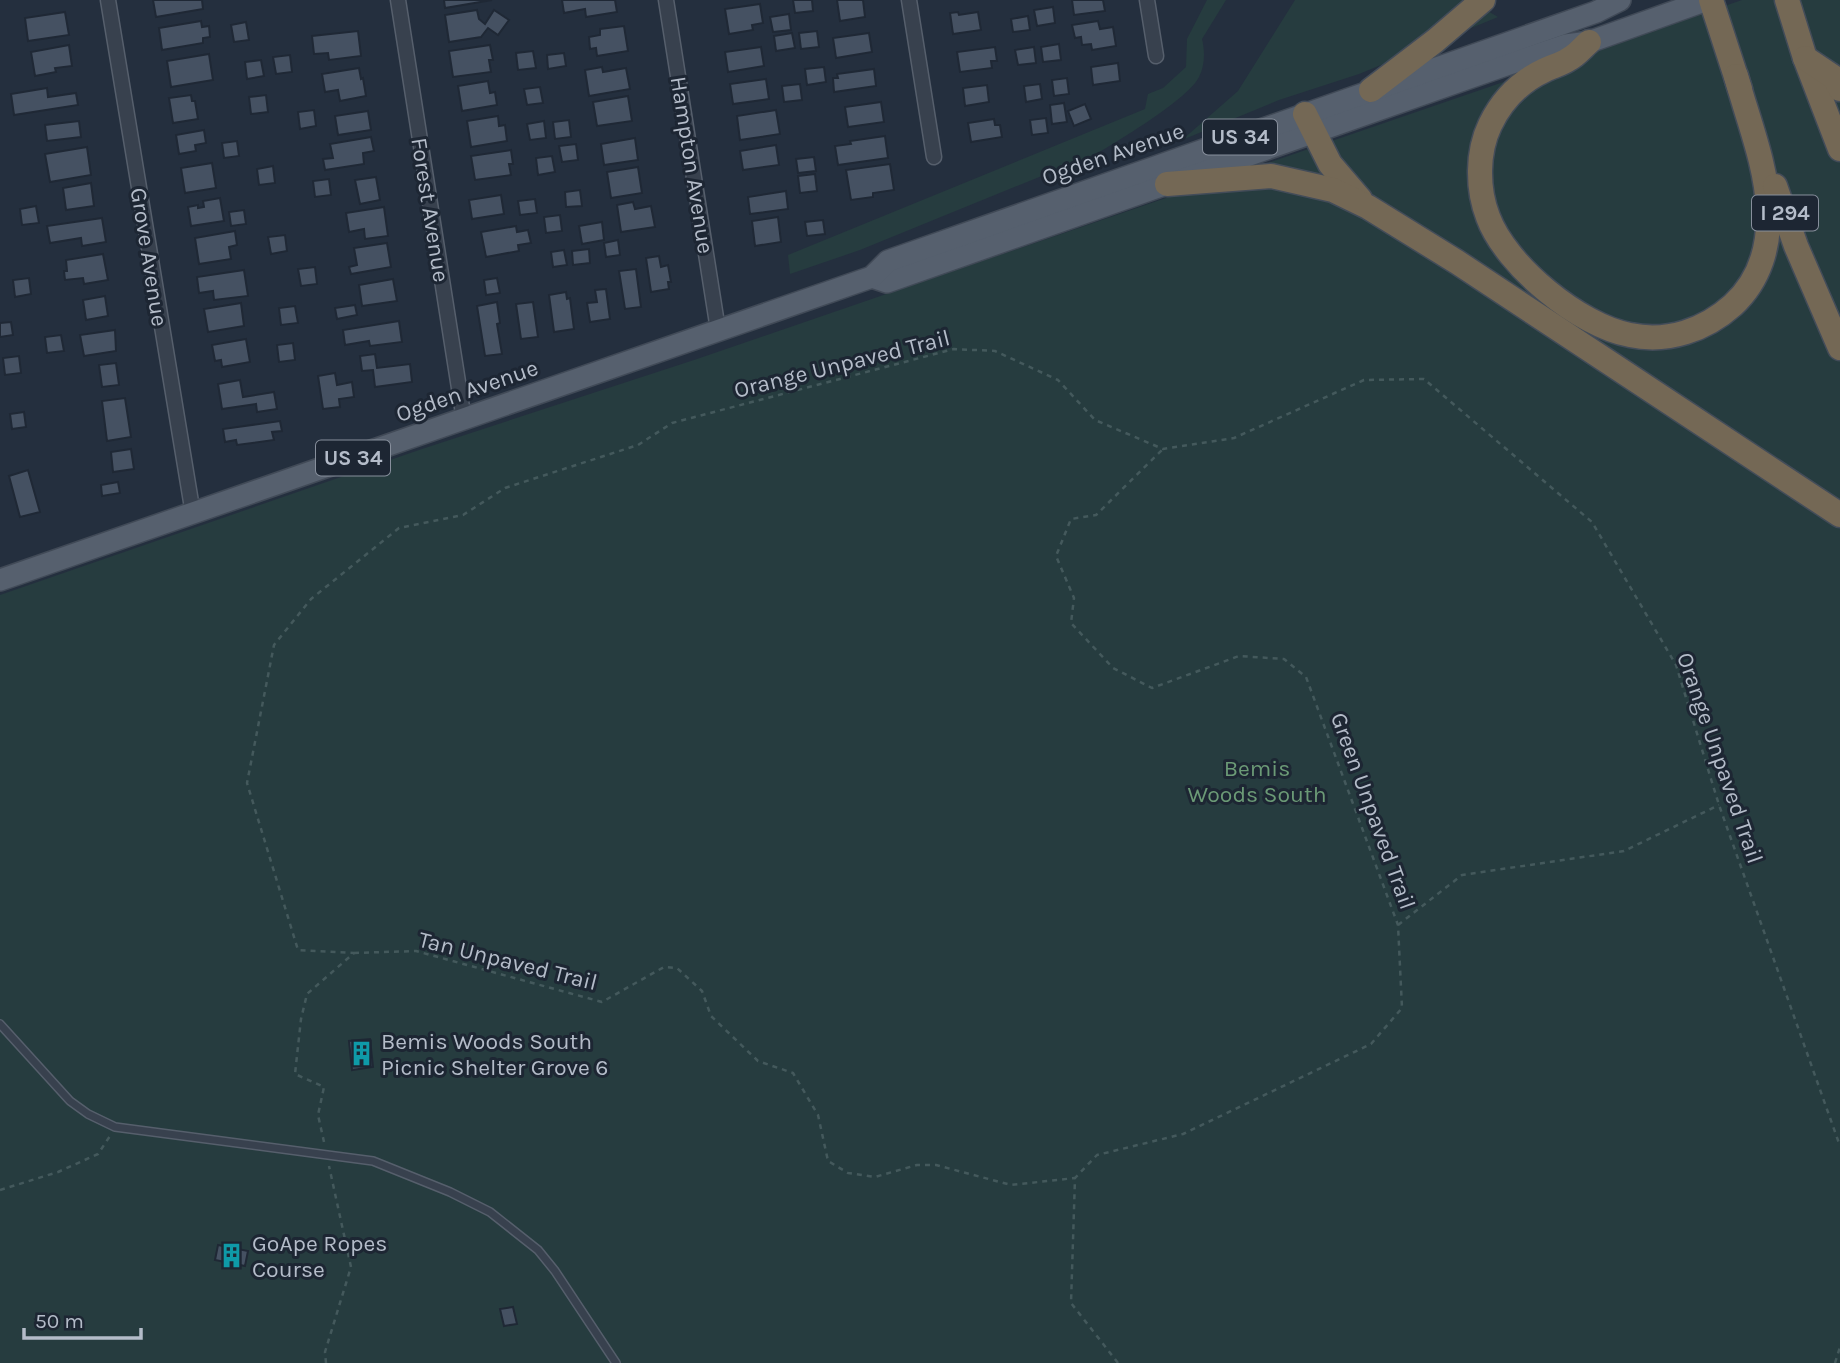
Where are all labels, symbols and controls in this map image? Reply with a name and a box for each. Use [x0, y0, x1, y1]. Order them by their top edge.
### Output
street label: Hampton Avenue [665, 74, 719, 256]
street label: Ogden Avenue [1038, 117, 1188, 191]
road number: US 34 [1203, 120, 1277, 154]
street label: Forest Avenue [405, 136, 455, 284]
street label: Grove Avenue [125, 186, 173, 328]
road number: I 294 [1752, 196, 1818, 230]
street label: Orange Unpaved Trail [731, 324, 953, 404]
street label: Ogden Avenue [392, 354, 542, 428]
road number: US 34 [316, 440, 390, 476]
street label: Orange Unpaved Trail [1671, 649, 1769, 867]
street label: Green Unpaved Trail [1325, 709, 1421, 913]
park label: Bemis Woods South [1187, 755, 1327, 808]
street label: Tan Unpaved Trail [416, 926, 600, 996]
place label: Bemis Woods South Picnic Shelter Grove 6 [381, 1028, 608, 1081]
building icon: Bemis Woods South Picnic Shelter Grove 6 [347, 1040, 375, 1068]
place label: GoApe Ropes Course [252, 1230, 387, 1283]
building icon: GoApe Ropes Course [218, 1242, 246, 1270]
scale bar [24, 1296, 142, 1340]
text: 50 m [35, 1309, 84, 1333]

